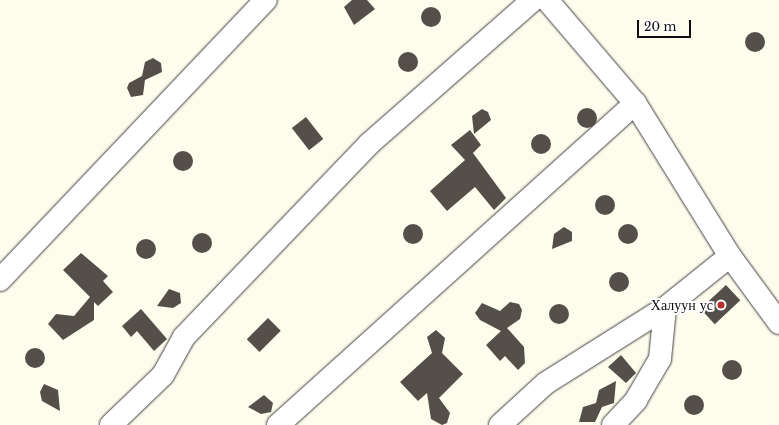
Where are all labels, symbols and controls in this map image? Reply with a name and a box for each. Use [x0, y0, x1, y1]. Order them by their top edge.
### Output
scale bar [639, 12, 693, 38]
text: 20 m [644, 19, 676, 34]
place label: Халуун ус [651, 297, 713, 313]
marker: Халуун ус [716, 300, 726, 310]

